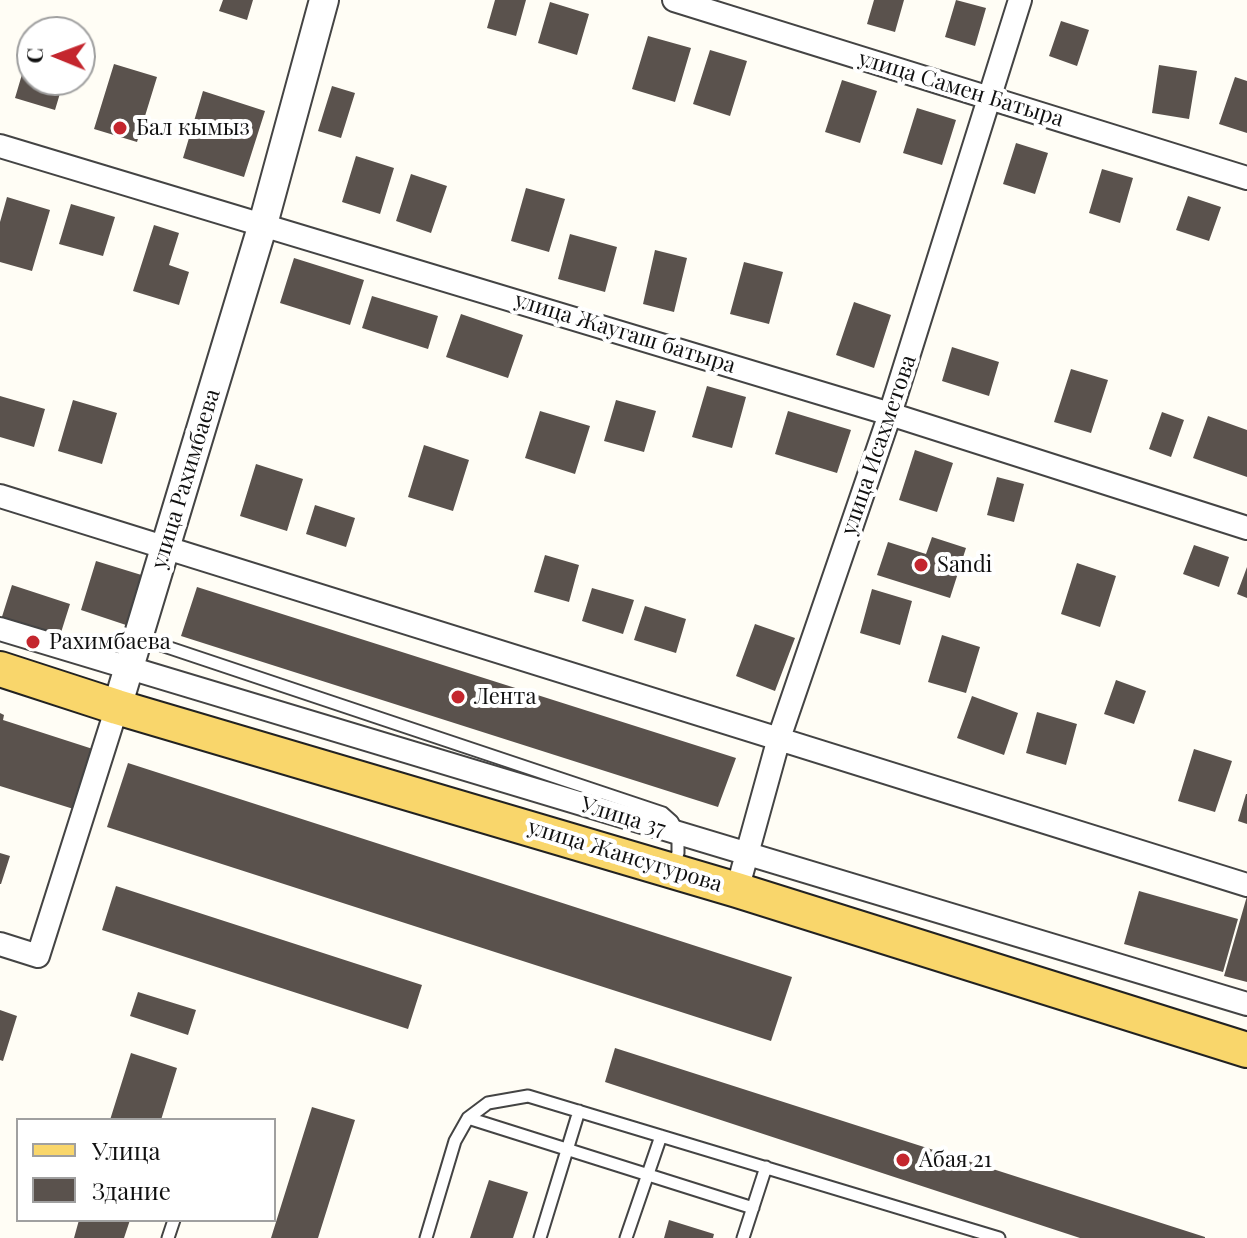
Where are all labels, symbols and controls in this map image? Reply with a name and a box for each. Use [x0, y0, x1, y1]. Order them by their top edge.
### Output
north arrow [16, 16, 96, 96]
street label: улица Самен Батыра [855, 45, 1067, 133]
text: С [19, 48, 49, 64]
place label: Бал кымыз [136, 115, 250, 141]
marker: Бал кымыз [111, 119, 129, 137]
street label: улица Жаугаш батыра [511, 287, 739, 379]
street label: улица Исахметова [836, 352, 922, 538]
street label: улица Рахимбаева [146, 386, 226, 572]
place label: Sandi [937, 552, 992, 578]
marker: Sandi [912, 556, 930, 574]
place label: Рахимбаева [49, 629, 171, 655]
marker: Рахимбаева [24, 633, 42, 651]
place label: Лента [474, 684, 536, 710]
marker: Лента [449, 688, 467, 706]
street label: Улица 37 [577, 792, 669, 842]
street label: улица Жансугурова [525, 814, 725, 898]
legend [16, 1118, 276, 1222]
text: Улица [92, 1134, 161, 1166]
place label: Абая 21 [919, 1147, 992, 1173]
marker: Абая 21 [894, 1151, 912, 1169]
text: Здание [92, 1174, 171, 1206]

